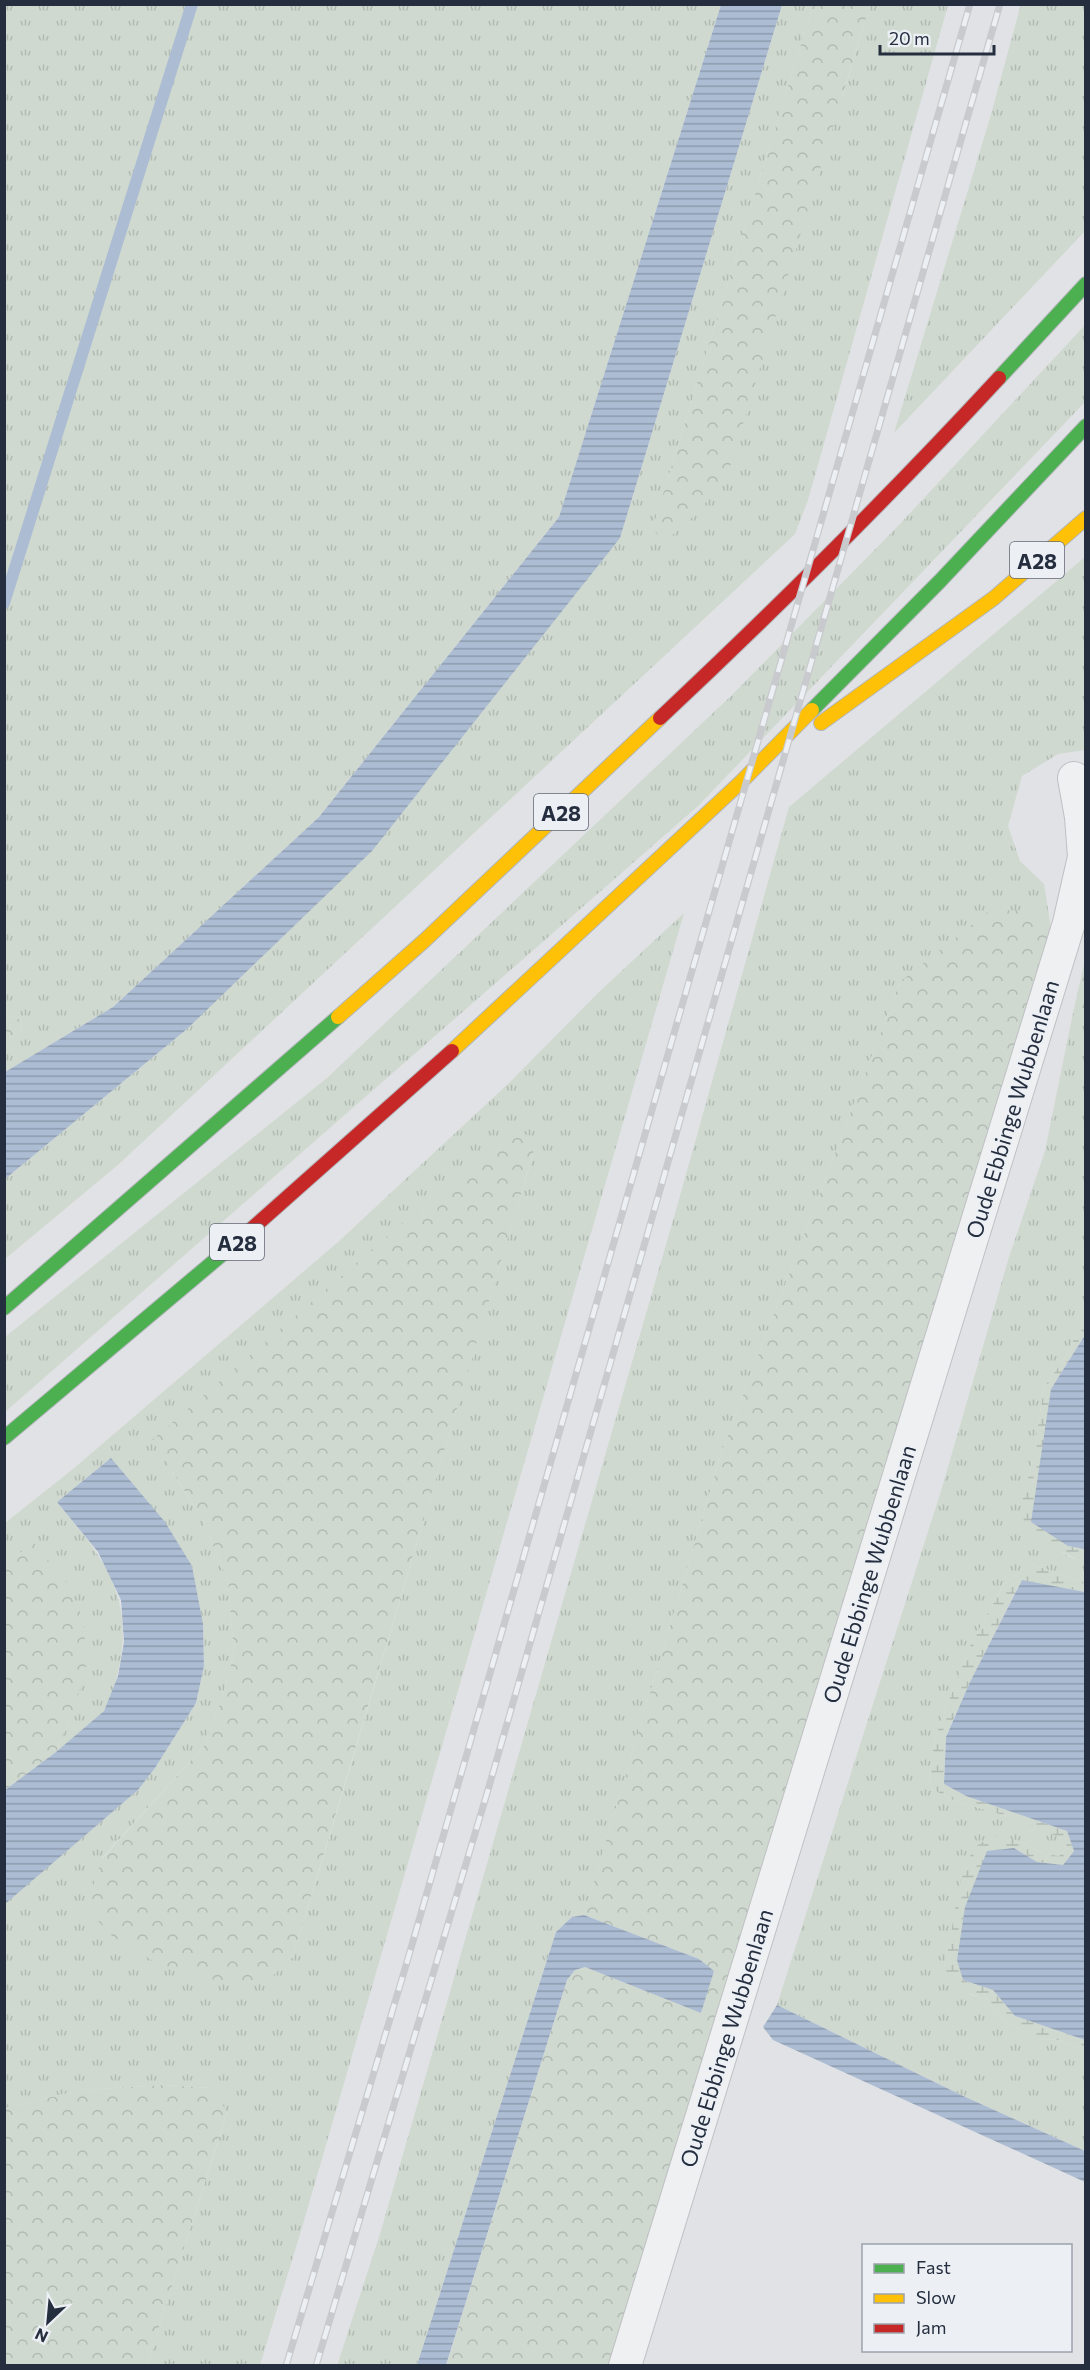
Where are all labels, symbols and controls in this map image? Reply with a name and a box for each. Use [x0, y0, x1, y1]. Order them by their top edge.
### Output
scale bar [880, 18, 994, 56]
text: 20 m [889, 27, 930, 49]
road number: A28 [1010, 542, 1064, 578]
road number: A28 [534, 794, 588, 830]
street label: Oude Ebbinge Wubbenlaan [960, 977, 1064, 1241]
road number: A28 [210, 1224, 264, 1260]
street label: Oude Ebbinge Wubbenlaan [817, 1442, 921, 1706]
street label: Oude Ebbinge Wubbenlaan [674, 1906, 778, 2170]
legend [862, 2244, 1072, 2352]
text: Fast [916, 2256, 951, 2278]
text: Slow [916, 2286, 956, 2308]
north arrow [18, 2292, 78, 2352]
text: Jam [916, 2316, 946, 2338]
text: N [32, 2325, 51, 2347]

